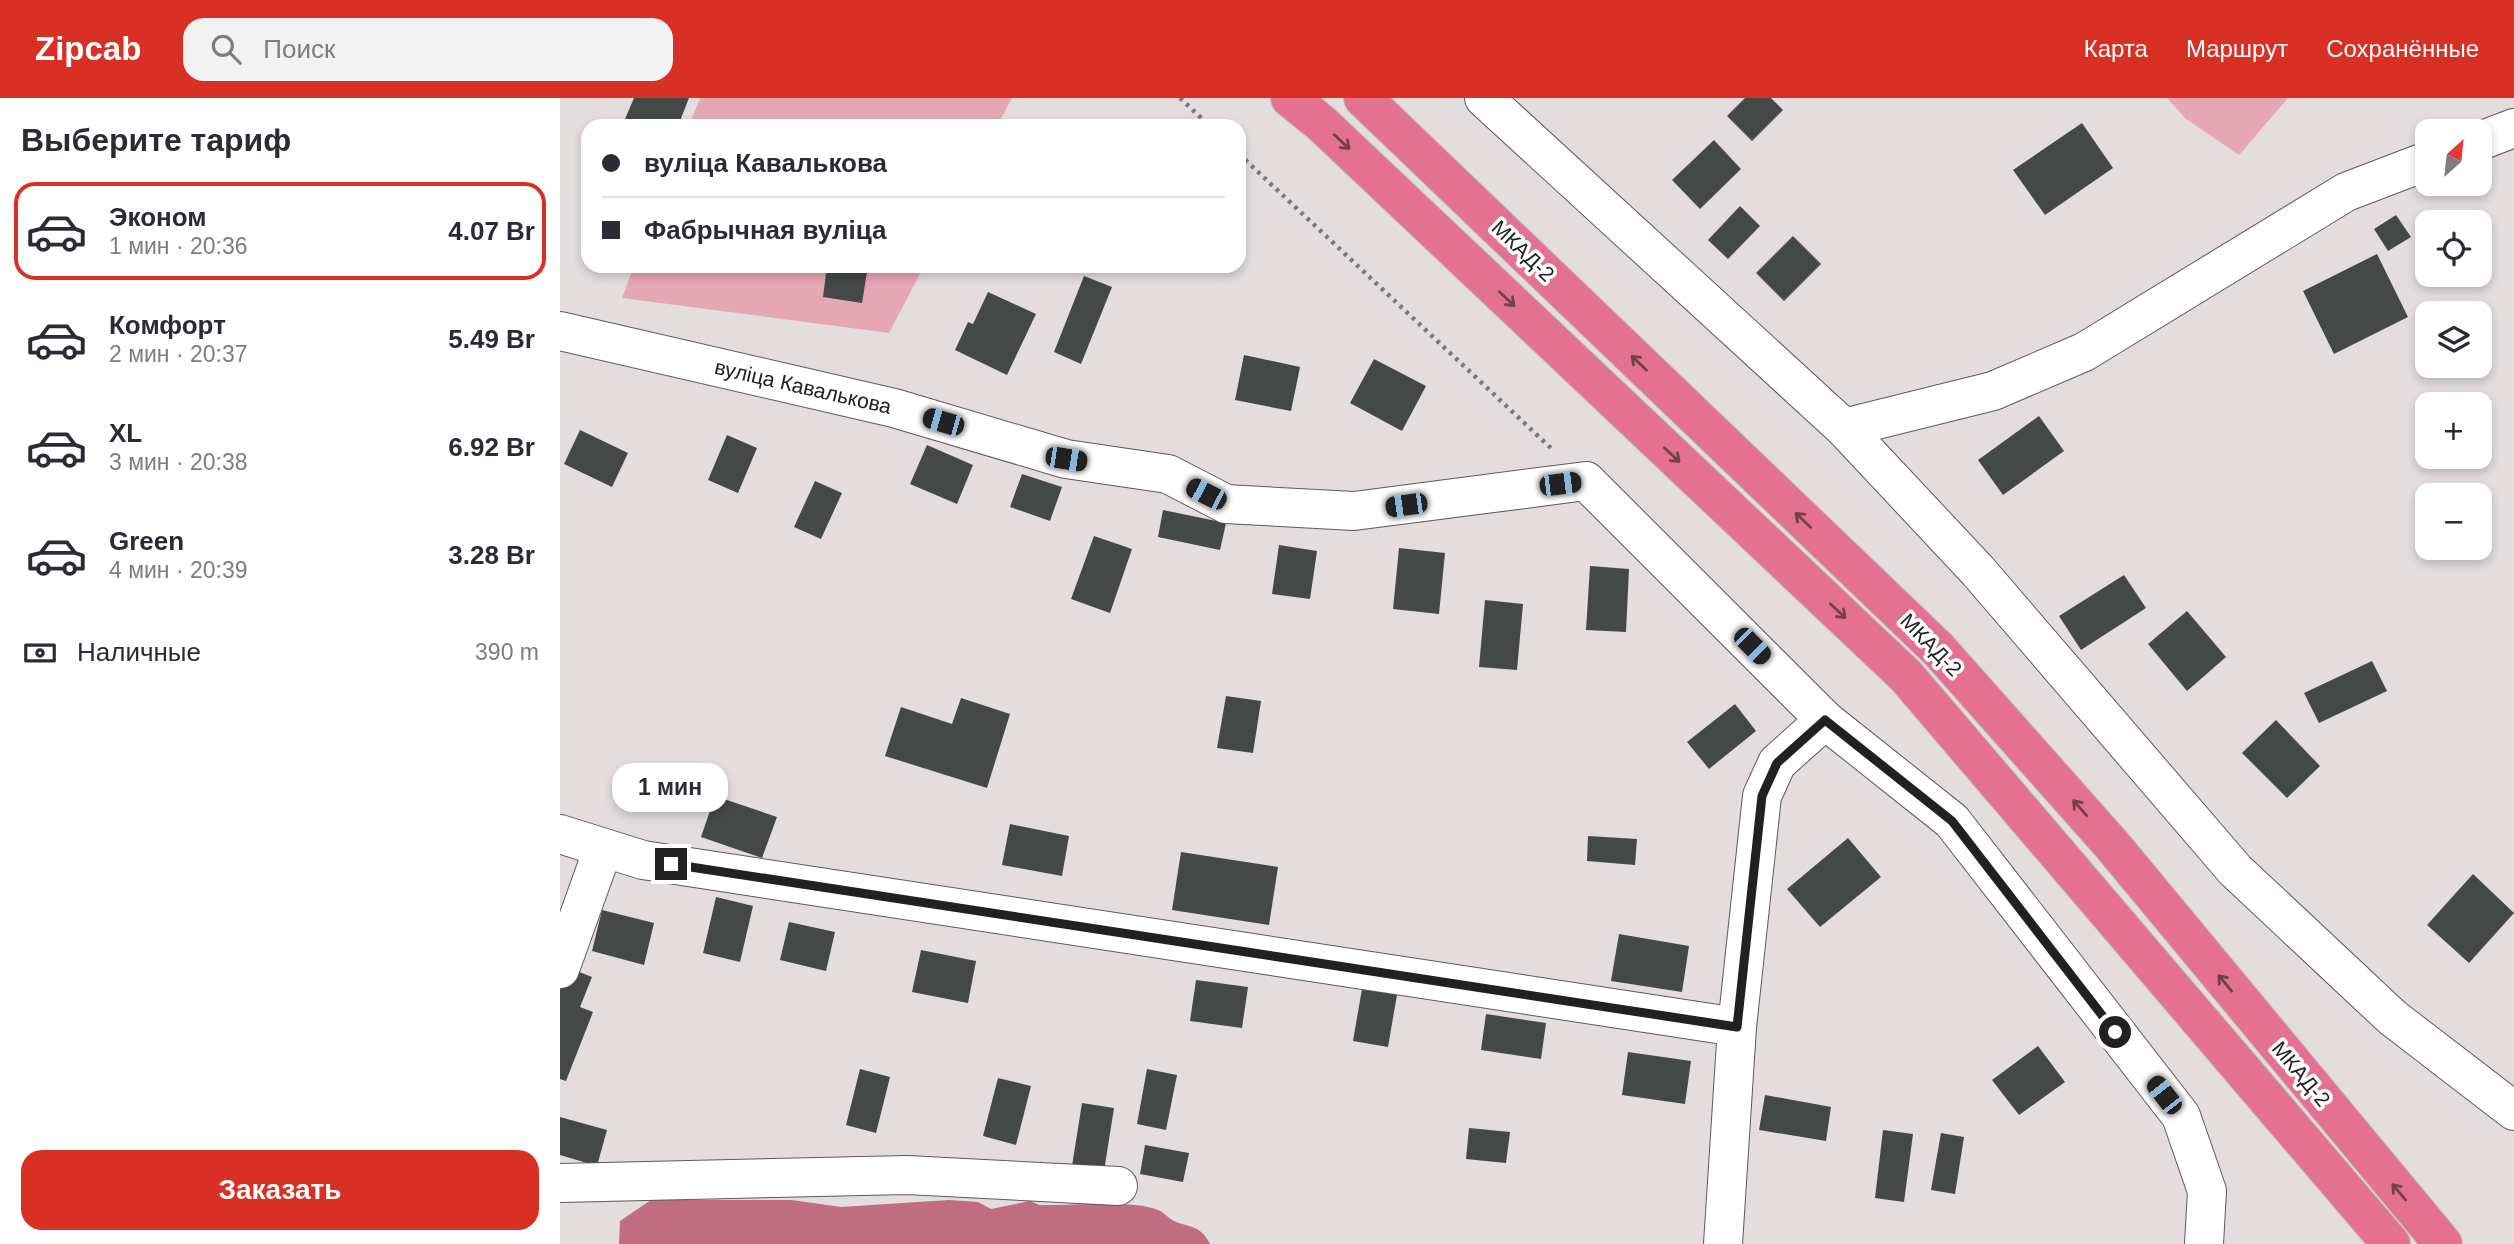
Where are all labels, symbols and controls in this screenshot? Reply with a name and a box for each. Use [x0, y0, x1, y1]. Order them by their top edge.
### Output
search box [183, 18, 673, 81]
text: Zipcab [35, 30, 141, 67]
icon: search [207, 30, 245, 68]
text: Поиск [263, 34, 335, 64]
text: Карта [2084, 35, 2148, 62]
text: Маршрут [2186, 35, 2288, 62]
text: Сохранённые [2326, 35, 2479, 62]
north arrow [2415, 119, 2492, 196]
map controls [2415, 119, 2492, 560]
text: Выберите тариф [21, 122, 291, 158]
one-way arrow [1333, 134, 1350, 151]
text: вуліца Кавалькова [644, 148, 887, 178]
icon: car [25, 200, 88, 263]
text: Эконом [109, 202, 207, 232]
button: locate [2415, 210, 2492, 287]
text: Фабрычная вуліца [644, 215, 886, 245]
text: 4.07 Br [448, 216, 535, 246]
street label: МКАД-2 [1488, 216, 1559, 286]
text: 1 мин · 20:36 [109, 233, 248, 259]
one-way arrow [1498, 290, 1515, 307]
button: layers [2415, 301, 2492, 378]
icon: car [25, 308, 88, 371]
text: Комфорт [109, 310, 226, 340]
text: 5.49 Br [448, 324, 535, 354]
text: 2 мин · 20:37 [109, 341, 248, 367]
street label: вуліца Кавалькова [713, 355, 894, 418]
one-way arrow [1631, 355, 1648, 372]
button: + [2415, 392, 2492, 469]
car [920, 406, 967, 438]
icon: car [25, 416, 88, 479]
text: XL [109, 418, 142, 448]
text: 6.92 Br [448, 432, 535, 462]
car [1044, 445, 1089, 473]
one-way arrow [1663, 446, 1680, 463]
text: 3 мин · 20:38 [109, 449, 248, 475]
car [1538, 471, 1583, 497]
car [1183, 475, 1230, 513]
button: − [2415, 483, 2492, 560]
car [1384, 492, 1429, 518]
one-way arrow [1795, 512, 1812, 529]
icon: car [25, 524, 88, 587]
text: Green [109, 526, 184, 556]
text: 3.28 Br [448, 540, 535, 570]
text: 4 мин · 20:39 [109, 557, 248, 583]
one-way arrow [1829, 603, 1846, 620]
street label: МКАД-2 [1896, 609, 1966, 680]
car [1730, 624, 1775, 668]
icon: cash [21, 634, 59, 672]
text: Наличные [77, 637, 201, 667]
text: 390 m [475, 639, 539, 665]
callout: 1 мин [613, 762, 729, 812]
text: 1 мин [638, 774, 702, 800]
one-way arrow [2072, 799, 2088, 817]
route end [655, 848, 687, 880]
one-way arrow [2217, 974, 2233, 992]
route start [2099, 1016, 2131, 1048]
street label: МКАД-2 [2268, 1037, 2335, 1111]
car [2143, 1072, 2186, 1118]
button: Заказать [21, 1150, 539, 1230]
one-way arrow [2391, 1183, 2407, 1201]

